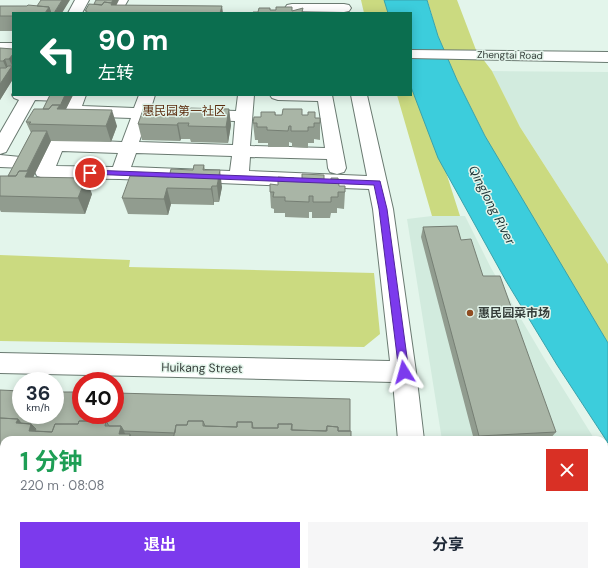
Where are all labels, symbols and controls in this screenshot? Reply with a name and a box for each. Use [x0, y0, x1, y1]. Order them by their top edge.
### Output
text: 90 m [98, 22, 168, 59]
icon: left [32, 28, 84, 80]
street label: Zhengtai Road [477, 48, 543, 62]
text: 左转 [98, 61, 134, 85]
district label: 惠民园第一社区 [142, 103, 226, 119]
pin [73, 156, 107, 190]
icon: arrive [79, 162, 101, 184]
water label: Qinglong River [465, 162, 520, 249]
place label: 惠民园菜市场 [478, 305, 550, 321]
marker: 惠民园菜市场 [465, 308, 475, 318]
position arrow [383, 351, 425, 393]
street label: Huikang Street [161, 359, 243, 377]
speed limit sign: 40 [72, 372, 124, 424]
text: 36 [26, 380, 50, 406]
text: km/h [26, 401, 50, 414]
text: 1 分钟 [20, 446, 82, 477]
button: close [546, 449, 588, 491]
text: 220 m · 08:08 [20, 477, 105, 494]
button: 退出 [20, 522, 300, 568]
button: 分享 [308, 522, 588, 568]

